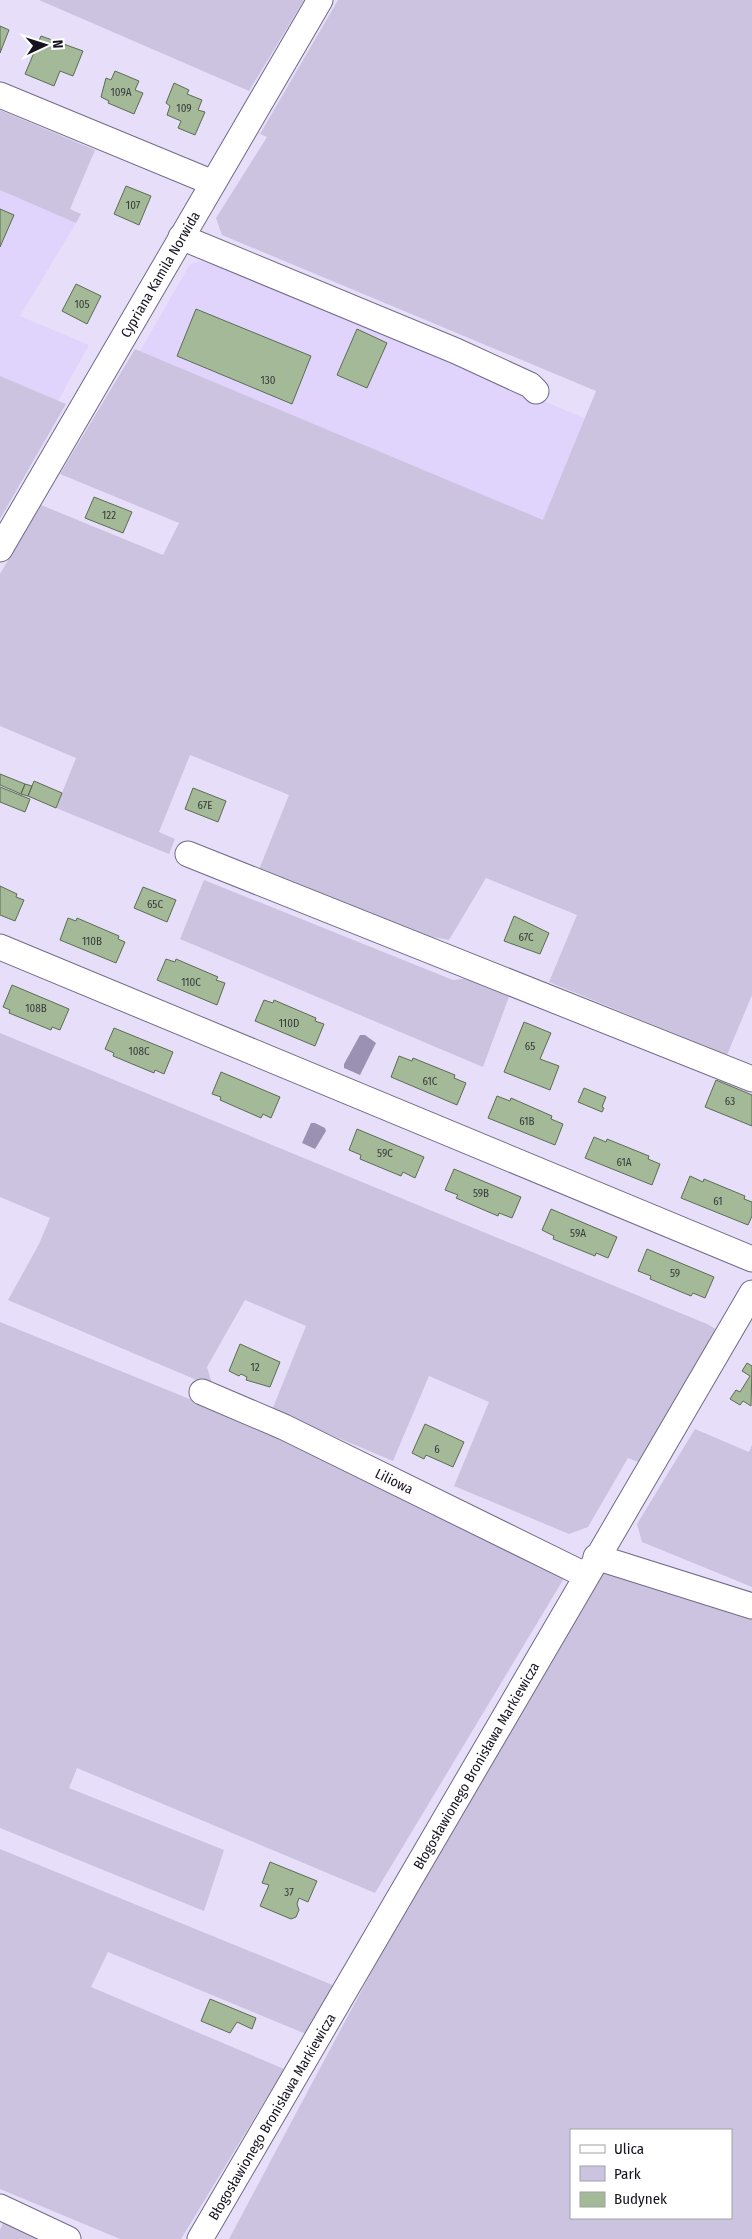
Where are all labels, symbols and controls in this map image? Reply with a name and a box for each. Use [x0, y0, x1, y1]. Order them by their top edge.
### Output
north arrow [20, 20, 70, 70]
text: N [49, 39, 66, 49]
house number: 109A [111, 86, 132, 99]
house number: 109 [176, 102, 192, 115]
house number: 107 [126, 199, 141, 212]
street label: Cypriana Kamila Norwida [117, 208, 204, 340]
house number: 105 [74, 298, 90, 311]
house number: 130 [261, 374, 276, 387]
house number: 122 [102, 509, 116, 522]
house number: 67E [198, 799, 212, 812]
house number: 65C [147, 898, 163, 911]
house number: 67C [518, 931, 534, 944]
house number: 110B [82, 935, 102, 948]
house number: 110C [181, 976, 201, 989]
house number: 108B [25, 1002, 47, 1015]
house number: 110D [279, 1017, 299, 1030]
house number: 65 [525, 1040, 535, 1053]
house number: 108C [128, 1045, 150, 1058]
house number: 61C [423, 1075, 438, 1088]
house number: 63 [725, 1095, 735, 1108]
house number: 61B [519, 1115, 535, 1128]
house number: 59C [377, 1147, 393, 1160]
house number: 61A [616, 1156, 632, 1169]
house number: 59B [473, 1187, 489, 1200]
house number: 61 [713, 1195, 723, 1208]
house number: 59A [570, 1227, 586, 1240]
house number: 59 [670, 1267, 680, 1280]
house number: 12 [250, 1361, 260, 1374]
house number: 6 [434, 1443, 440, 1456]
street label: Liliowa [372, 1465, 416, 1498]
street label: Błogosławionego Bronisława Markiewicza [410, 1659, 543, 1872]
house number: 37 [284, 1886, 294, 1899]
street label: Błogosławionego Bronisława Markiewicza [205, 2010, 339, 2223]
legend [570, 2129, 732, 2219]
text: Ulica [614, 2140, 644, 2158]
text: Park [614, 2165, 641, 2183]
text: Budynek [614, 2190, 667, 2208]

